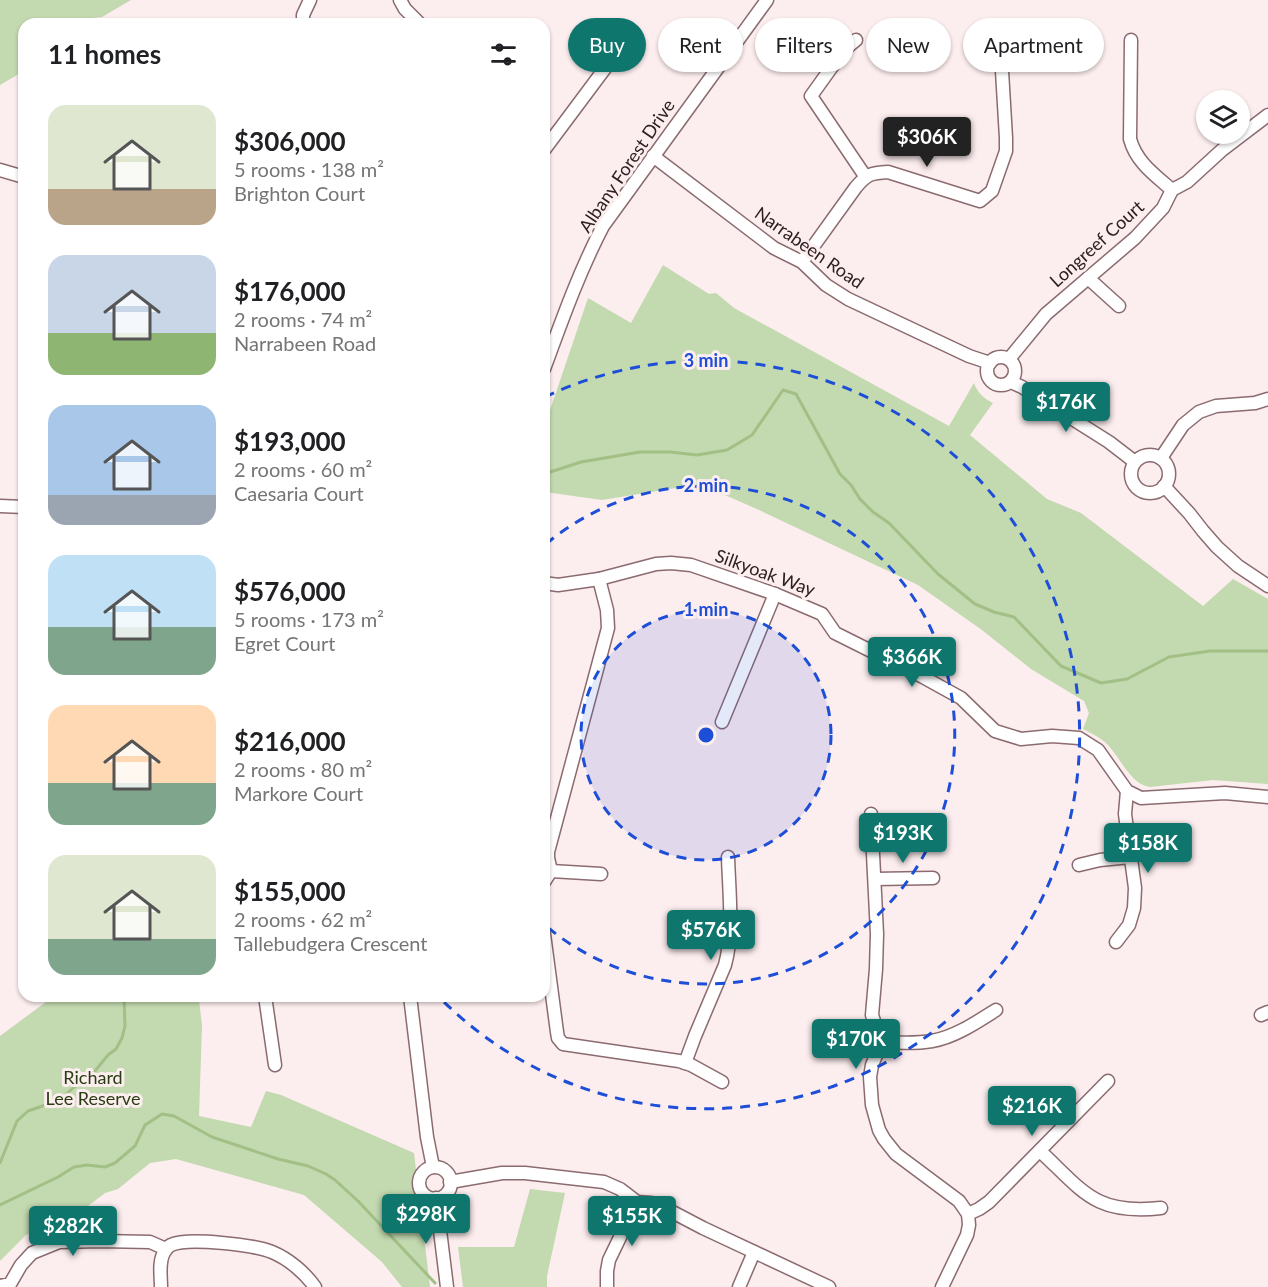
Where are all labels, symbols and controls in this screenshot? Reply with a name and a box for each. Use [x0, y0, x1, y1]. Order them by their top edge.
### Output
chip: Buy [568, 18, 646, 72]
chip: Rent [658, 18, 743, 72]
chip: Filters [755, 18, 854, 72]
chip: New [866, 18, 951, 72]
chip: Apartment [963, 18, 1104, 72]
text: 11 homes [48, 38, 161, 70]
icon: filters [487, 38, 520, 71]
map controls [1196, 90, 1250, 144]
button: layers [1196, 90, 1250, 144]
street label: Albany Forest Drive [574, 95, 679, 236]
pin: $306K [885, 117, 969, 168]
text: $306K [897, 124, 957, 148]
text: $306,000 [234, 125, 346, 157]
icon: home [96, 129, 168, 201]
text: 5 rooms · 138 m² [234, 157, 384, 181]
text: Brighton Court [234, 181, 365, 205]
street label: Longreef Court [1045, 195, 1148, 291]
street label: Narrabeen Road [751, 201, 868, 293]
text: $176,000 [234, 275, 346, 307]
icon: home [96, 279, 168, 351]
text: 2 rooms · 74 m² [234, 307, 372, 331]
text: Narrabeen Road [234, 331, 376, 355]
text: 3 min [684, 349, 728, 371]
pin: $176K [1024, 382, 1108, 433]
text: $176K [1036, 389, 1096, 413]
text: $193,000 [234, 425, 346, 457]
icon: home [96, 429, 168, 501]
text: 2 rooms · 60 m² [234, 457, 372, 481]
text: 2 min [684, 474, 728, 496]
text: Caesaria Court [234, 481, 364, 505]
street label: Silkyoak Way [712, 544, 819, 601]
text: $576,000 [234, 575, 346, 607]
icon: home [96, 579, 168, 651]
text: 1 min [684, 598, 728, 620]
text: 5 rooms · 173 m² [234, 607, 384, 631]
text: Egret Court [234, 631, 335, 655]
pin: $366K [870, 637, 954, 688]
text: $366K [882, 644, 942, 668]
text: $216,000 [234, 725, 346, 757]
centre of rings [696, 725, 716, 745]
icon: home [96, 729, 168, 801]
text: 2 rooms · 80 m² [234, 757, 372, 781]
text: Markore Court [234, 781, 363, 805]
pin: $193K [861, 813, 945, 864]
text: $193K [873, 820, 933, 844]
pin: $158K [1106, 823, 1190, 874]
text: $158K [1118, 830, 1178, 854]
text: $155,000 [234, 875, 346, 907]
icon: home [96, 879, 168, 951]
text: 2 rooms · 62 m² [234, 907, 372, 931]
pin: $576K [669, 910, 753, 961]
text: $576K [681, 917, 741, 941]
text: Tallebudgera Crescent [234, 931, 428, 955]
pin: $170K [814, 1019, 898, 1070]
text: $170K [826, 1026, 886, 1050]
park label: Richard Lee Reserve [46, 1066, 140, 1109]
pin: $216K [990, 1086, 1074, 1137]
text: $216K [1002, 1093, 1062, 1117]
pin: $298K [384, 1194, 468, 1245]
pin: $155K [590, 1196, 674, 1247]
text: $298K [396, 1201, 456, 1225]
text: $155K [602, 1203, 662, 1227]
pin: $282K [31, 1206, 115, 1257]
text: $282K [43, 1213, 103, 1237]

